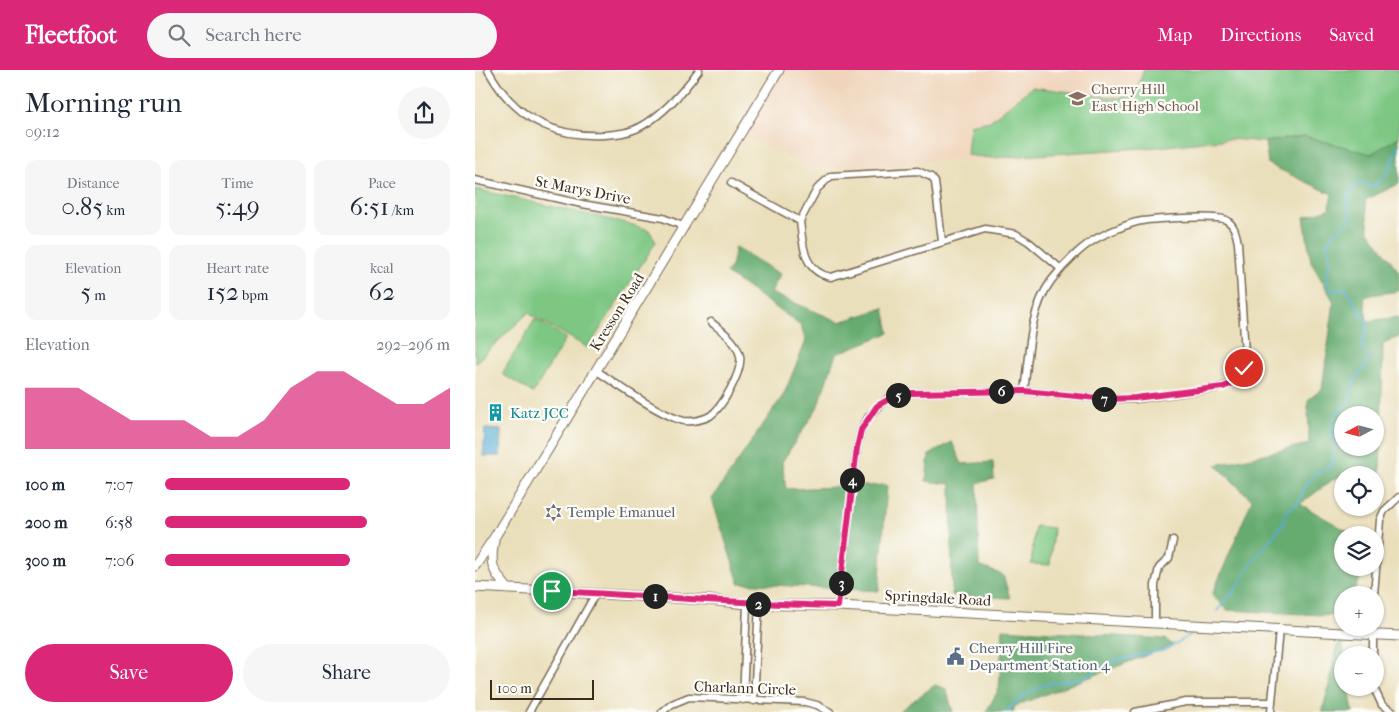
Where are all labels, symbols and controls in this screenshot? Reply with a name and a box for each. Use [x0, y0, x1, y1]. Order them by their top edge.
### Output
search box [147, 13, 497, 58]
text: Fleetfoot [25, 21, 117, 49]
icon: search [165, 21, 193, 49]
text: Search here [205, 24, 302, 46]
text: Map [1158, 25, 1192, 46]
text: Directions [1220, 25, 1301, 46]
text: Saved [1329, 25, 1374, 46]
place label: Cherry Hill East High School [1091, 80, 1199, 115]
text: Morning run [25, 86, 182, 119]
button: share [398, 87, 450, 139]
school or university icon: Cherry Hill East High School [1067, 88, 1087, 108]
text: 09:12 [25, 122, 60, 141]
street label: St Marys Drive [534, 172, 633, 208]
text: Distance [67, 175, 119, 192]
text: Time [222, 175, 253, 192]
text: Pace [368, 175, 396, 192]
text: 0.85 [61, 192, 103, 221]
text: 5:49 [215, 192, 260, 221]
text: 6:51 [350, 192, 389, 221]
text: km [103, 202, 125, 219]
text: /km [389, 202, 414, 219]
text: Elevation [65, 260, 121, 277]
text: Heart rate [206, 260, 269, 277]
text: kcal [370, 260, 394, 277]
street label: Kresson Road [586, 269, 649, 354]
text: 5 [80, 277, 91, 306]
text: 152 [206, 277, 239, 306]
text: 62 [369, 277, 395, 306]
text: m [91, 287, 106, 304]
text: bpm [239, 287, 268, 304]
text: Elevation [25, 335, 90, 354]
text: 292–296 m [376, 335, 450, 354]
pin [1223, 347, 1265, 389]
icon: check [1230, 354, 1258, 382]
pin: 6 [989, 378, 1013, 404]
pin: 5 [885, 382, 911, 408]
text: 6 [998, 383, 1005, 400]
pin: 7 [1091, 386, 1117, 412]
text: 5 [895, 387, 902, 404]
text: 7 [1101, 391, 1108, 408]
building icon: Katz JCC [486, 403, 506, 423]
place label: Katz JCC [510, 404, 569, 422]
north arrow [1334, 406, 1384, 456]
map controls [1334, 406, 1384, 696]
button: locate [1334, 466, 1384, 516]
pin: 4 [839, 468, 865, 492]
text: 4 [848, 472, 857, 489]
text: 100 m [25, 475, 65, 494]
text: 7:07 [105, 475, 133, 494]
synagogue icon: Temple Emanuel [543, 502, 563, 522]
place label: Temple Emanuel [567, 503, 675, 521]
text: 200 m [25, 513, 68, 532]
text: 6:58 [105, 513, 133, 532]
button: layers [1334, 526, 1384, 576]
text: 300 m [25, 551, 66, 570]
text: 7:06 [105, 551, 134, 570]
pin [531, 570, 573, 612]
pin: 3 [829, 570, 853, 596]
text: 3 [839, 575, 844, 592]
icon: arrive [538, 577, 566, 605]
pin: 1 [643, 584, 667, 608]
street label: Springdale Road [884, 586, 992, 610]
button: + [1334, 586, 1384, 636]
text: 1 [653, 588, 658, 605]
pin: 2 [745, 592, 771, 616]
text: 2 [755, 596, 762, 613]
place label: Cherry Hill Fire Department Station 4 [969, 639, 1111, 674]
button: Save [25, 644, 233, 702]
button: Share [243, 644, 450, 702]
button: − [1334, 646, 1384, 696]
public building icon: Cherry Hill Fire Department Station 4 [945, 647, 965, 667]
scale bar [490, 677, 594, 700]
street label: Charlann Circle [694, 677, 797, 699]
text: 100 m [497, 680, 532, 697]

